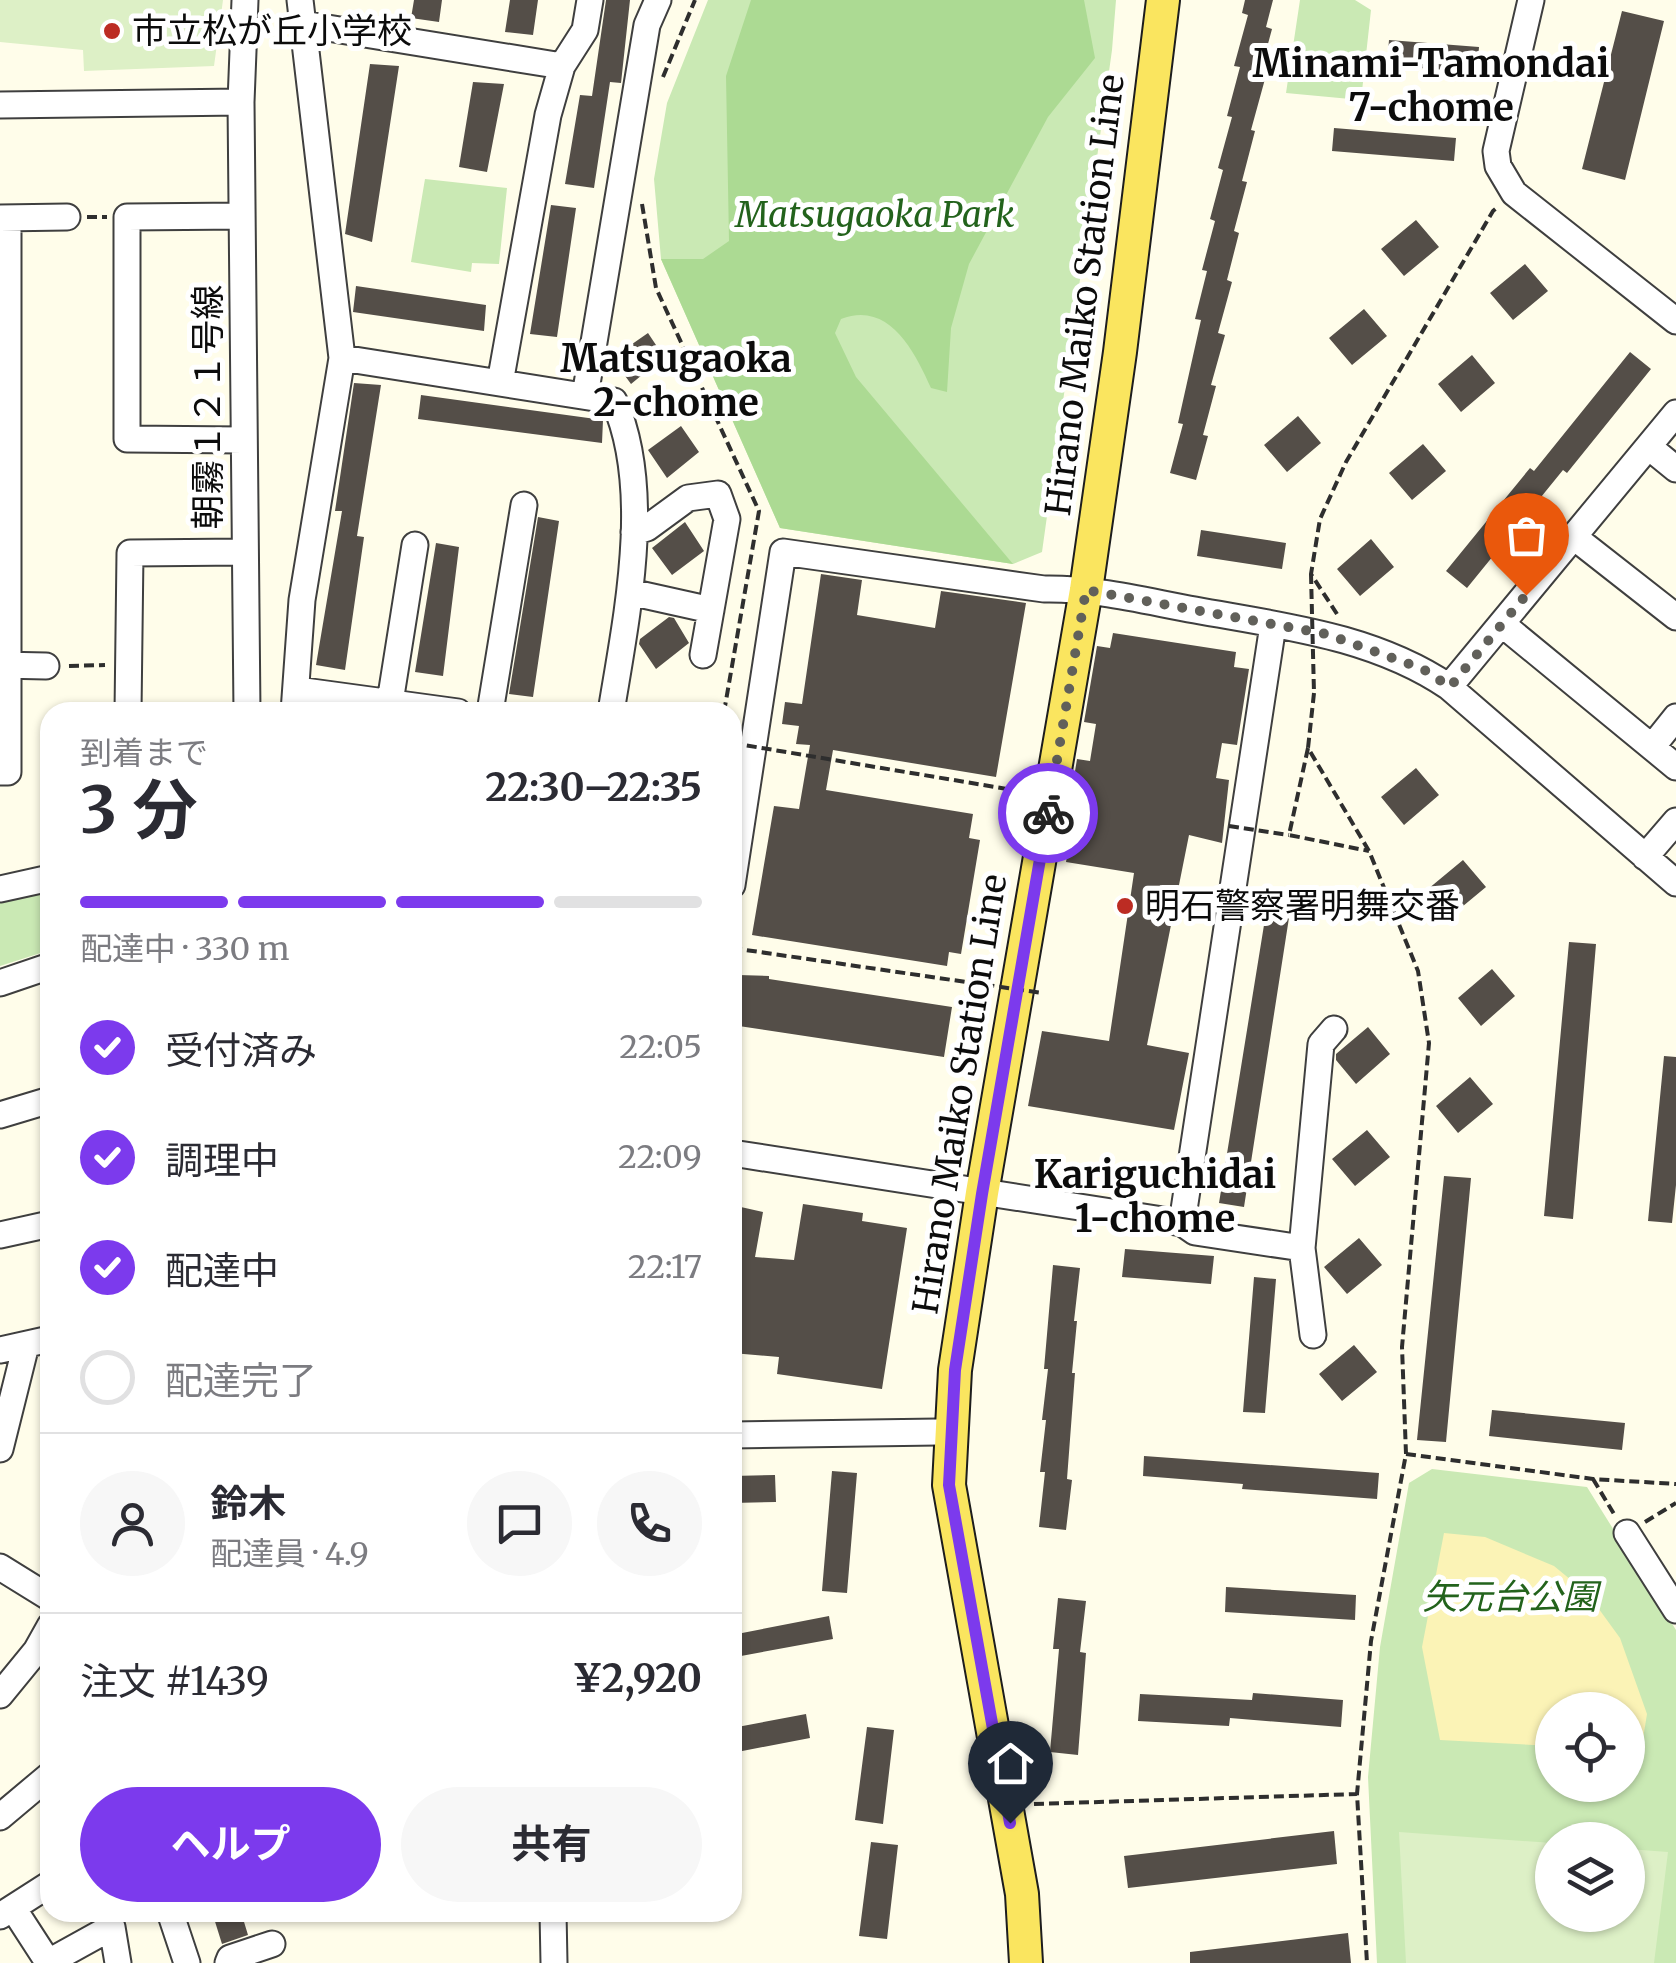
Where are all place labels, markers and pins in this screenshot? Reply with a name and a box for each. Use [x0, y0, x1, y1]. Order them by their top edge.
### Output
place label: 市立松が丘小学校 [132, 9, 412, 53]
marker: 市立松が丘小学校 [101, 20, 123, 42]
pin [1484, 493, 1569, 596]
place label: 明石警察署明舞交番 [1145, 884, 1460, 928]
marker: 明石警察署明舞交番 [1114, 895, 1136, 917]
pin [968, 1721, 1053, 1824]

